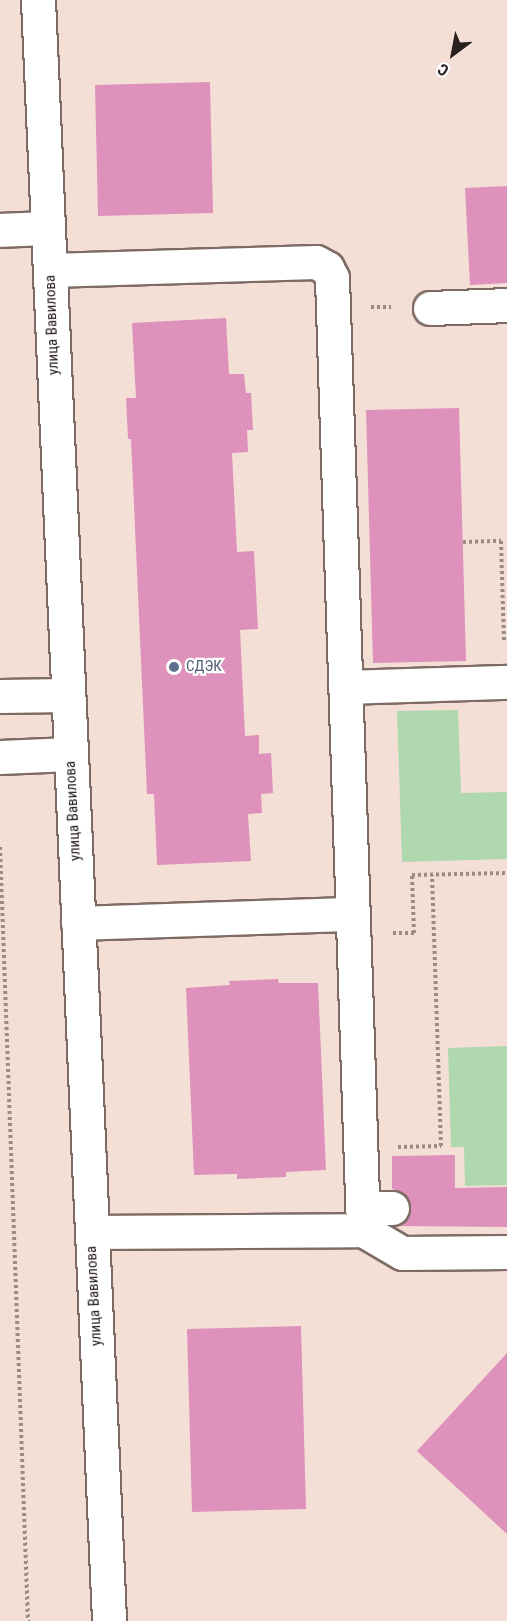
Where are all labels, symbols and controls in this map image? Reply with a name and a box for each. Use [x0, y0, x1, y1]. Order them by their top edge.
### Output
north arrow [423, 24, 483, 84]
text: С [434, 59, 452, 80]
street label: улица Вавилова [41, 275, 63, 375]
place label: СДЭК [186, 658, 222, 676]
marker: СДЭК [167, 660, 181, 674]
street label: улица Вавилова [61, 760, 85, 862]
street label: улица Вавилова [82, 1245, 106, 1347]

